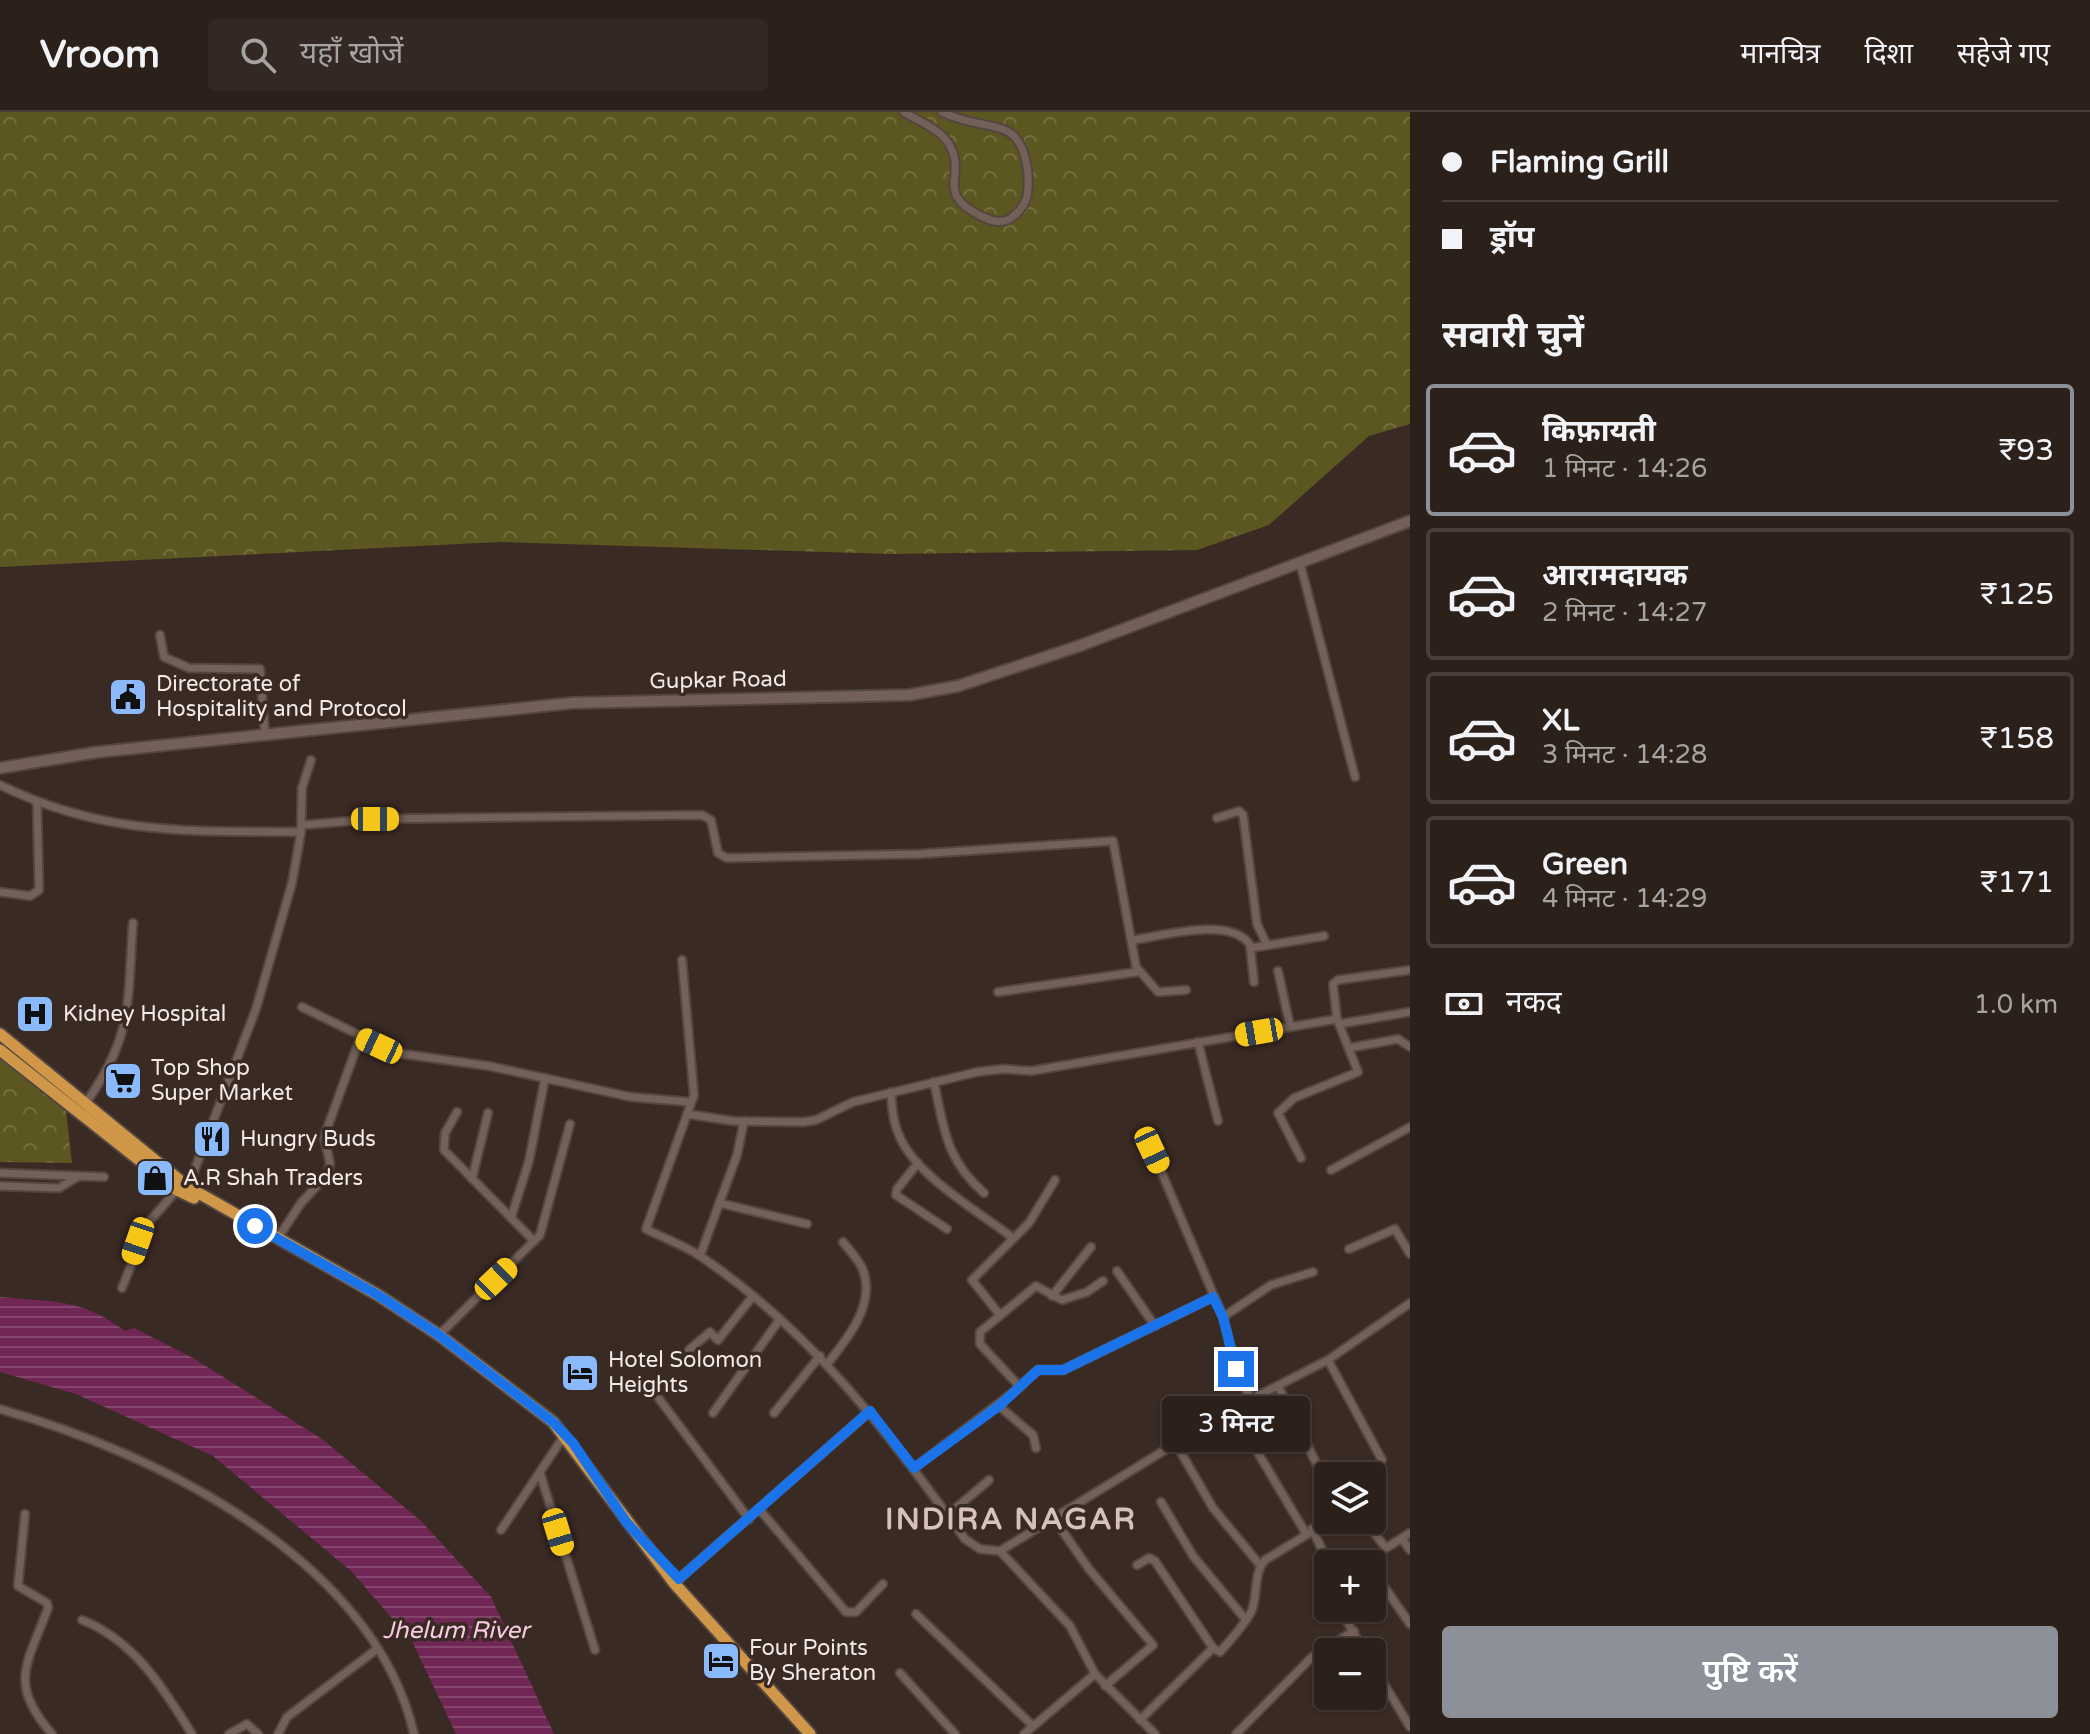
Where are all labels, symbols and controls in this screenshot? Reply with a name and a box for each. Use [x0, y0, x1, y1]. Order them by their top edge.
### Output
search box [208, 19, 768, 91]
text: Vroom [40, 32, 160, 78]
icon: search [236, 33, 280, 77]
text: यहाँ खोजें [300, 35, 403, 72]
text: मानचित्र [1740, 37, 1820, 71]
text: दिशा [1864, 37, 1913, 71]
text: सहेजे गए [1957, 37, 2050, 71]
text: Flaming Grill [1490, 144, 1669, 181]
text: ड्रॉप [1490, 219, 1534, 256]
text: सवारी चुनें [1442, 314, 1584, 357]
text: किफ़ायती [1542, 413, 1656, 450]
icon: car [1446, 414, 1518, 486]
text: ₹93 [1999, 432, 2054, 469]
text: 1 मिनट · 14:26 [1542, 453, 1707, 484]
text: आरामदायक [1542, 557, 1688, 594]
icon: car [1446, 558, 1518, 630]
text: ₹125 [1980, 576, 2054, 613]
text: 2 मिनट · 14:27 [1542, 597, 1707, 628]
street label: Gupkar Road [649, 666, 787, 694]
place label: Directorate of Hospitality and Protocol [156, 671, 407, 722]
public building icon: Directorate of Hospitality and Protocol [107, 676, 149, 718]
icon: car [1446, 702, 1518, 774]
text: XL [1542, 702, 1579, 739]
text: ₹158 [1980, 720, 2054, 757]
text: 3 मिनट · 14:28 [1542, 739, 1707, 770]
car [351, 807, 399, 831]
icon: car [1446, 846, 1518, 918]
text: Green [1542, 846, 1628, 883]
text: ₹171 [1980, 864, 2054, 901]
text: 4 मिनट · 14:29 [1542, 883, 1707, 914]
icon: cash [1442, 982, 1486, 1026]
text: नकद [1506, 984, 1562, 1021]
text: 1.0 km [1974, 989, 2058, 1020]
hospital icon: Kidney Hospital [14, 993, 56, 1035]
place label: Kidney Hospital [63, 1001, 226, 1027]
car [1233, 1016, 1285, 1048]
car [352, 1025, 406, 1067]
place label: Top Shop Super Market [151, 1055, 293, 1106]
supermarket icon: Top Shop Super Market [102, 1060, 144, 1102]
restaurant icon: Hungry Buds [191, 1118, 233, 1160]
car [1131, 1123, 1173, 1177]
place label: Hungry Buds [240, 1126, 376, 1152]
shop icon: A.R Shah Traders [134, 1157, 176, 1199]
place label: A.R Shah Traders [183, 1165, 363, 1191]
route start [237, 1208, 273, 1244]
car [119, 1214, 157, 1268]
car [470, 1254, 522, 1304]
place label: Hotel Solomon Heights [608, 1347, 762, 1398]
route end [1218, 1351, 1254, 1387]
hotel icon: Hotel Solomon Heights [559, 1352, 601, 1394]
callout: 3 मिनट [1162, 1397, 1310, 1453]
text: 3 मिनट [1198, 1408, 1274, 1439]
map controls [1314, 1462, 1386, 1710]
button: layers [1314, 1462, 1386, 1534]
district label: INDIRA NAGAR [885, 1501, 1137, 1538]
car [540, 1506, 576, 1558]
button: + [1314, 1550, 1386, 1622]
water label: Jhelum River [383, 1616, 532, 1645]
button: पुष्टि करें [1442, 1626, 2058, 1718]
place label: Four Points By Sheraton [749, 1635, 876, 1686]
button: − [1314, 1638, 1386, 1710]
hotel icon: Four Points By Sheraton [700, 1640, 742, 1682]

